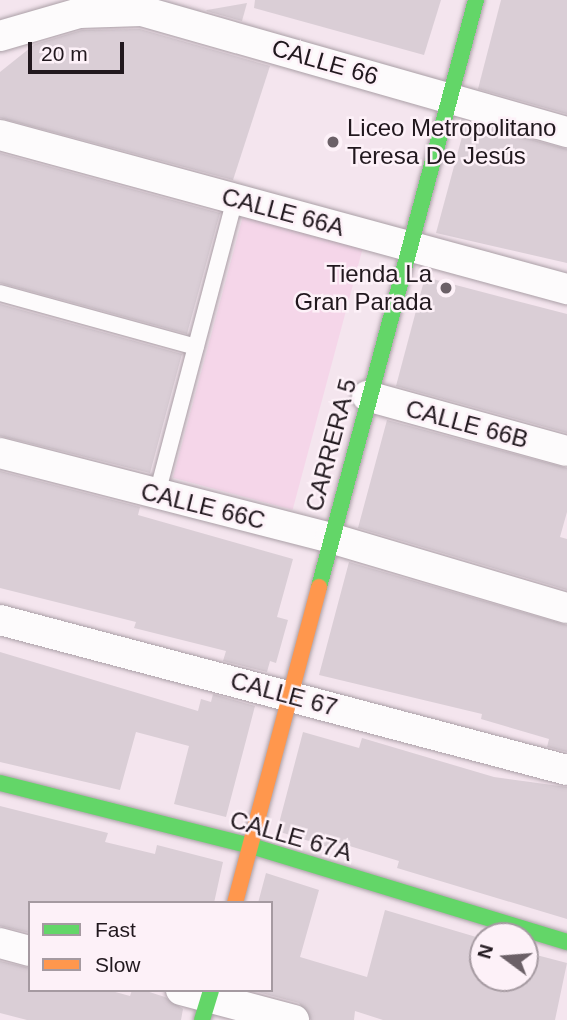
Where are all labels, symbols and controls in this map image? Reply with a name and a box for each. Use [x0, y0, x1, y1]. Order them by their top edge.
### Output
scale bar [32, 28, 128, 72]
street label: CALLE 66 [268, 33, 382, 91]
text: 20 m [41, 42, 88, 65]
place label: Liceo Metropolitano Teresa De Jesús [347, 114, 556, 170]
marker: Liceo Metropolitano Teresa De Jesús [325, 134, 341, 150]
street label: CALLE 66A [219, 182, 347, 242]
place label: Tienda La Gran Parada [295, 260, 432, 316]
marker: Tienda La Gran Parada [438, 280, 454, 296]
street label: CARRERA 5 [299, 375, 363, 515]
street label: CALLE 66B [403, 394, 531, 454]
street label: CALLE 66C [138, 477, 268, 535]
street label: CALLE 67 [227, 666, 341, 722]
street label: CALLE 67A [227, 805, 355, 867]
legend [28, 901, 273, 992]
text: Fast [95, 918, 136, 941]
north arrow [469, 922, 539, 992]
text: N [473, 942, 497, 961]
text: Slow [95, 953, 141, 976]

